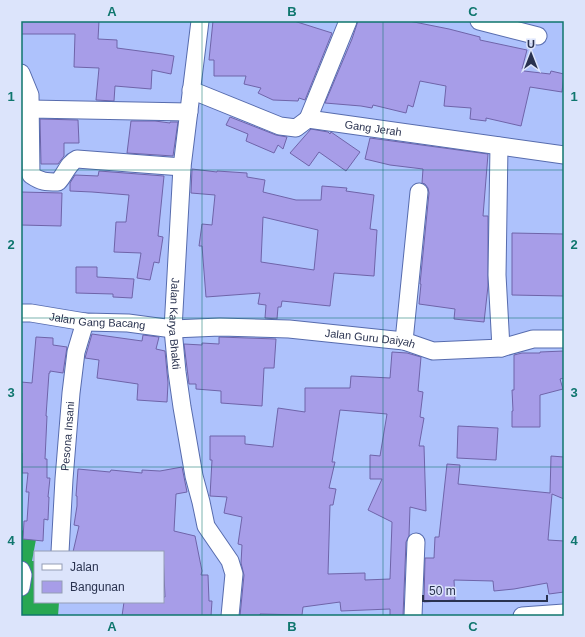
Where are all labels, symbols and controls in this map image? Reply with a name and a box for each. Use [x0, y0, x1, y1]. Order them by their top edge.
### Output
text: A [107, 4, 117, 19]
text: B [287, 4, 297, 19]
text: C [468, 4, 478, 19]
north arrow [511, 34, 551, 74]
text: U [527, 38, 535, 50]
text: 1 [7, 89, 15, 104]
text: 1 [570, 89, 578, 104]
street label: Gang Jerah [344, 118, 403, 138]
text: 2 [7, 237, 15, 252]
text: 2 [570, 237, 578, 252]
street label: Jalan Karya Bhakti [167, 277, 183, 370]
street label: Jalan Gang Bacang [48, 310, 146, 331]
street label: Jalan Guru Daiyah [324, 327, 417, 351]
text: 3 [7, 385, 15, 400]
text: 3 [570, 385, 578, 400]
street label: Pesona Insani [59, 401, 76, 472]
text: 4 [7, 533, 15, 548]
text: 4 [570, 533, 578, 548]
legend [34, 551, 164, 603]
text: Jalan [70, 560, 99, 574]
scale bar [423, 577, 547, 603]
text: Bangunan [70, 580, 125, 594]
text: 50 m [429, 584, 456, 598]
text: A [107, 619, 117, 634]
text: B [287, 619, 297, 634]
text: C [468, 619, 478, 634]

